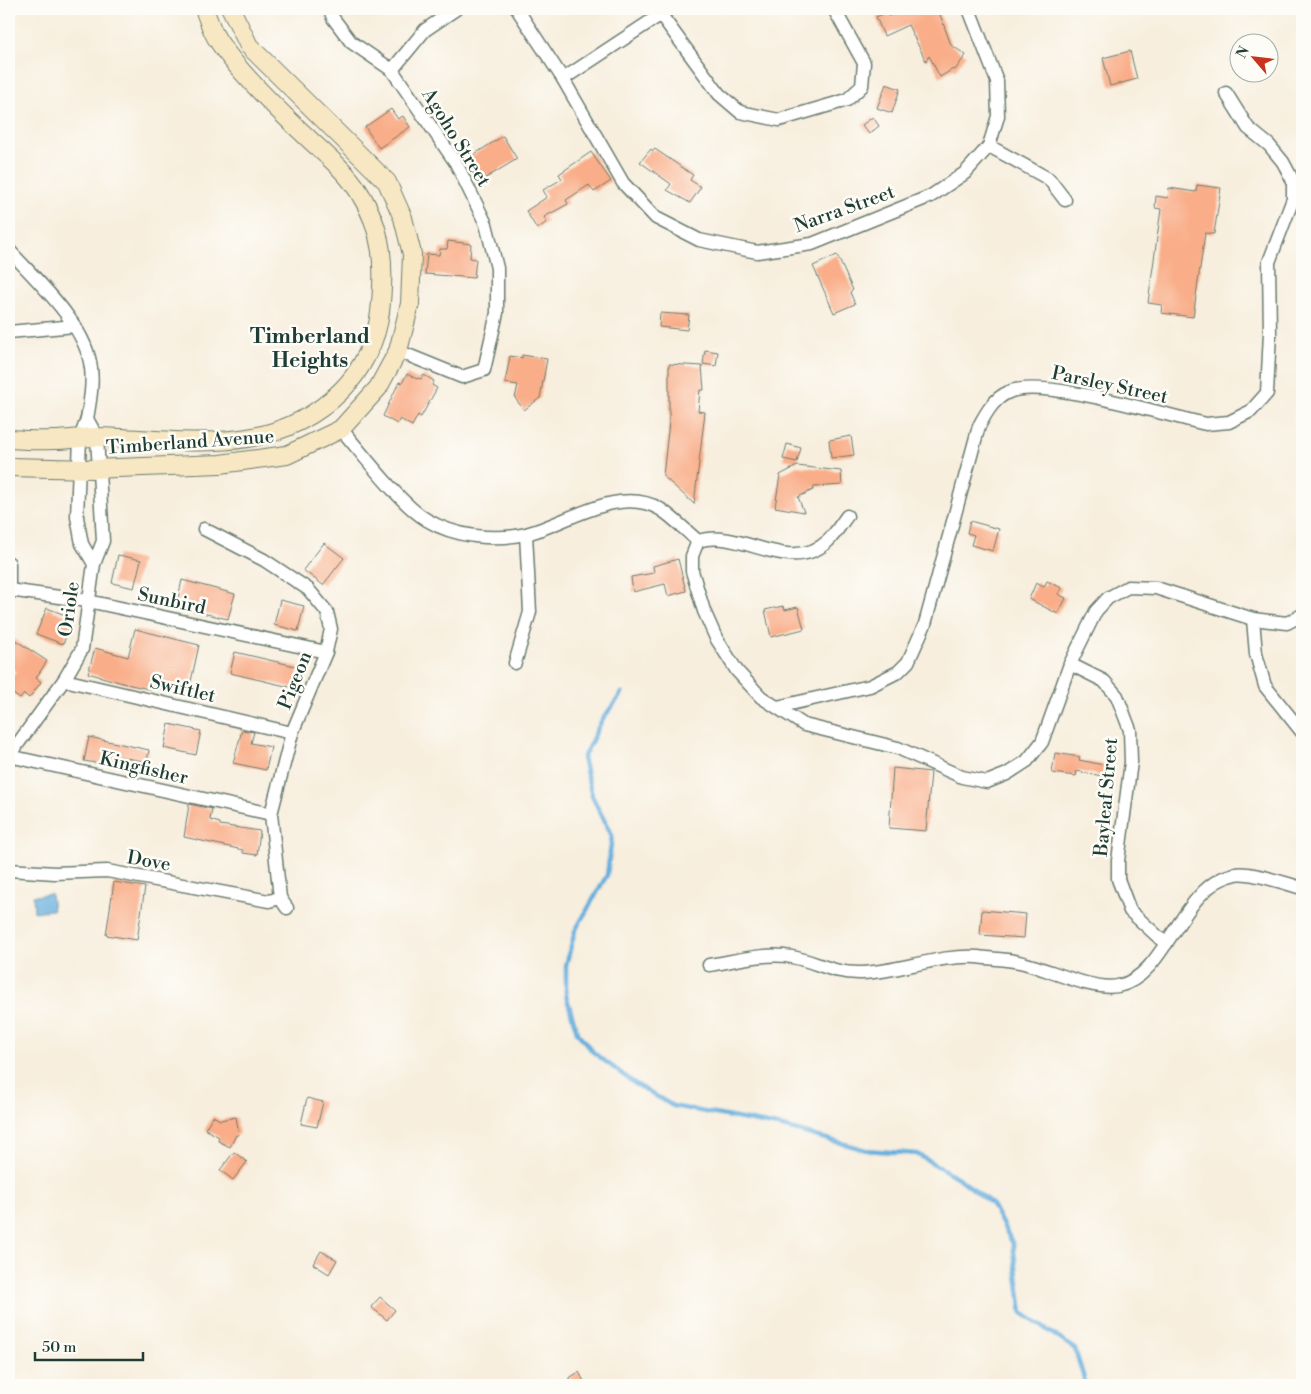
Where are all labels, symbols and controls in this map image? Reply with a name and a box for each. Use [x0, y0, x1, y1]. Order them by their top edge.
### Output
north arrow [1228, 32, 1278, 82]
text: N [1233, 43, 1254, 61]
street label: Agoho Street [416, 83, 496, 191]
street label: Narra Street [791, 180, 898, 238]
district label: Timberland Heights [250, 324, 370, 374]
street label: Parsley Street [1050, 361, 1170, 409]
street label: Timberland Avenue [105, 424, 275, 460]
street label: Oriole [53, 580, 85, 638]
street label: Sunbird [136, 582, 208, 620]
street label: Pigeon [272, 648, 317, 713]
street label: Swiftlet [148, 670, 218, 708]
street label: Bayleaf Street [1089, 736, 1123, 859]
street label: Kingfisher [97, 746, 191, 790]
street label: Dove [125, 845, 172, 877]
scale bar [35, 1329, 142, 1361]
text: 50 m [42, 1338, 76, 1357]

